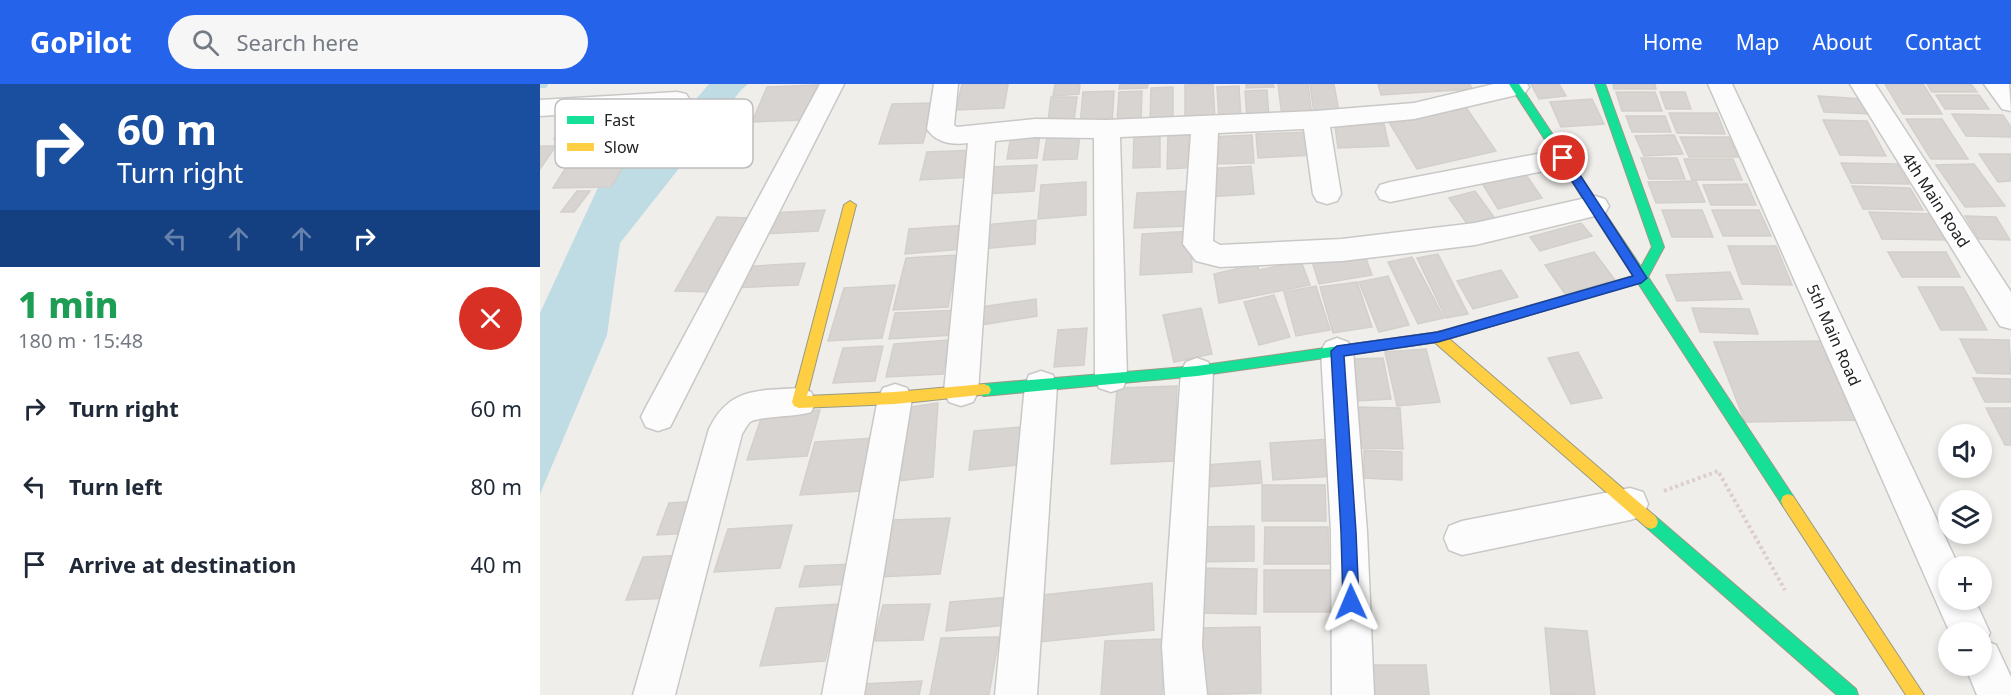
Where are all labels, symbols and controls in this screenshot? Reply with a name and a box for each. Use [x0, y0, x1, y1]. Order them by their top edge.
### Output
search box [168, 15, 588, 69]
text: GoPilot [30, 23, 132, 61]
icon: search [189, 26, 222, 59]
text: Search here [237, 27, 359, 57]
text: Home [1643, 28, 1703, 56]
text: Map [1736, 28, 1779, 56]
text: About [1812, 28, 1872, 56]
text: Contact [1905, 28, 1981, 56]
legend [555, 99, 753, 168]
text: 60 m [117, 100, 217, 157]
icon: right [18, 108, 96, 186]
text: Fast [604, 109, 635, 131]
pin [1537, 132, 1588, 183]
text: Slow [604, 136, 639, 158]
icon: arrive [1546, 141, 1579, 174]
street label: 4th Main Road [1897, 148, 1975, 252]
text: Turn right [117, 154, 243, 191]
icon: left [159, 222, 192, 255]
icon: ahead [222, 222, 255, 255]
icon: ahead [285, 222, 318, 255]
icon: right [348, 222, 381, 255]
text: 1 min [18, 280, 119, 329]
street label: 5th Main Road [1802, 281, 1866, 389]
button: close [459, 287, 522, 350]
text: 180 m · 15:48 [18, 327, 143, 354]
icon: right [18, 392, 51, 425]
text: Turn right [69, 393, 179, 423]
text: 60 m [471, 393, 522, 423]
map controls [1938, 424, 1992, 676]
button: sound [1938, 424, 1992, 478]
icon: left [18, 470, 51, 503]
text: Turn left [69, 471, 163, 501]
text: 80 m [471, 471, 522, 501]
button: layers [1938, 490, 1992, 544]
icon: arrive [18, 548, 51, 581]
text: Arrive at destination [69, 549, 296, 579]
text: 40 m [471, 549, 522, 579]
button: + [1938, 556, 1992, 610]
position arrow [1319, 570, 1383, 634]
button: − [1938, 622, 1992, 676]

